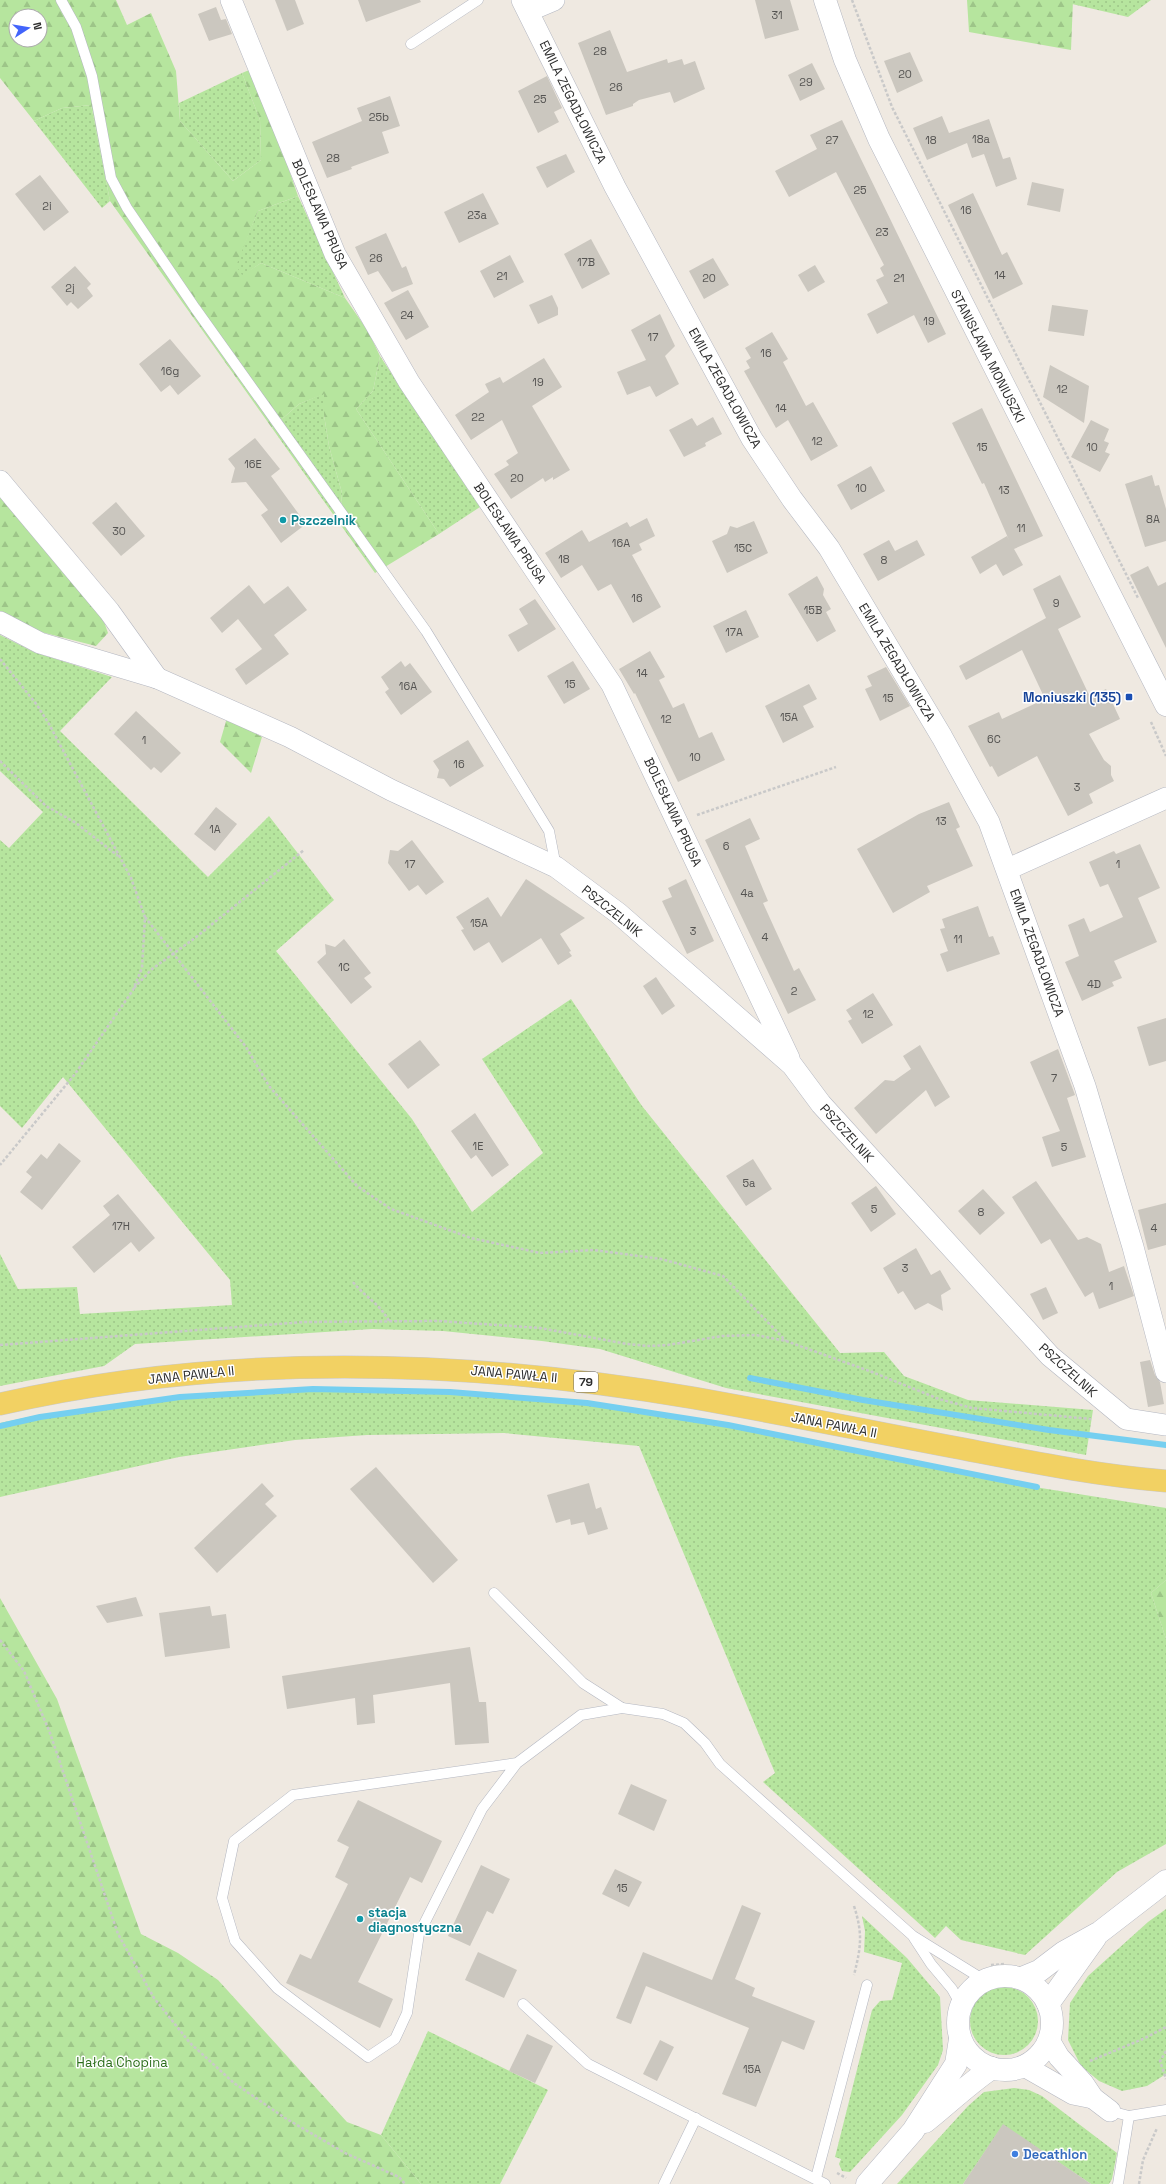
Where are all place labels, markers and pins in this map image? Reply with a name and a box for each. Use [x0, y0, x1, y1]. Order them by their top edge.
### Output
place label: Pszczelnik [291, 512, 357, 529]
marker: Pszczelnik [278, 515, 288, 525]
place label: Moniuszki (135) [1023, 689, 1121, 706]
marker: Moniuszki (135) [1124, 692, 1134, 702]
place label: stacja diagnostyczna [368, 1904, 462, 1936]
marker: stacja diagnostyczna [355, 1914, 365, 1924]
place label: Decathlon [1023, 2146, 1087, 2163]
marker: Decathlon [1010, 2149, 1020, 2159]

